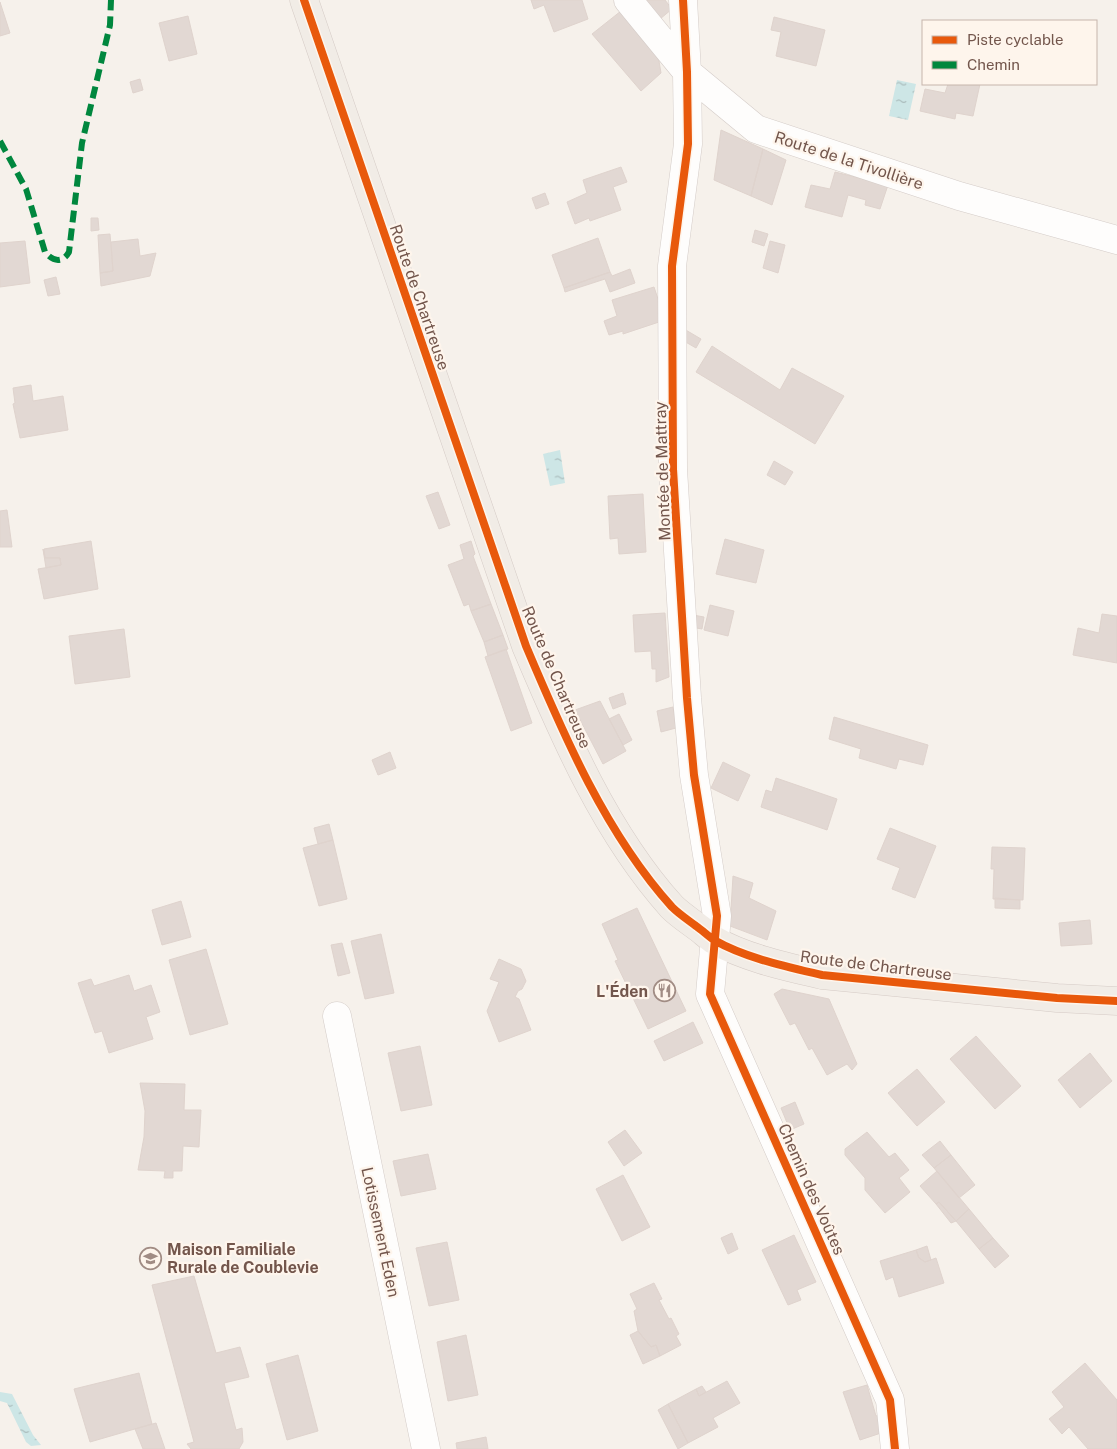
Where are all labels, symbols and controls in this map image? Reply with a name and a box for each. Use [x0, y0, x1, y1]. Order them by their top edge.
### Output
legend [922, 20, 1097, 85]
text: Piste cyclable [967, 31, 1064, 48]
text: Chemin [967, 56, 1020, 73]
street label: Route de la Tivollière [772, 127, 926, 194]
street label: Route de Chartreuse [386, 222, 453, 373]
street label: Montée de Mattray [651, 401, 674, 541]
street label: Route de Chartreuse [518, 603, 595, 751]
street label: Route de Chartreuse [799, 947, 953, 984]
restaurant icon: L'Éden [652, 979, 676, 1003]
place label: L'Éden [596, 981, 648, 1001]
street label: Chemin des Voûtes [774, 1121, 849, 1258]
street label: Lotissement Eden [357, 1165, 404, 1299]
place label: Maison Familiale Rurale de Coublevie [167, 1240, 319, 1277]
school or university icon: Maison Familiale Rurale de Coublevie [139, 1246, 163, 1270]

